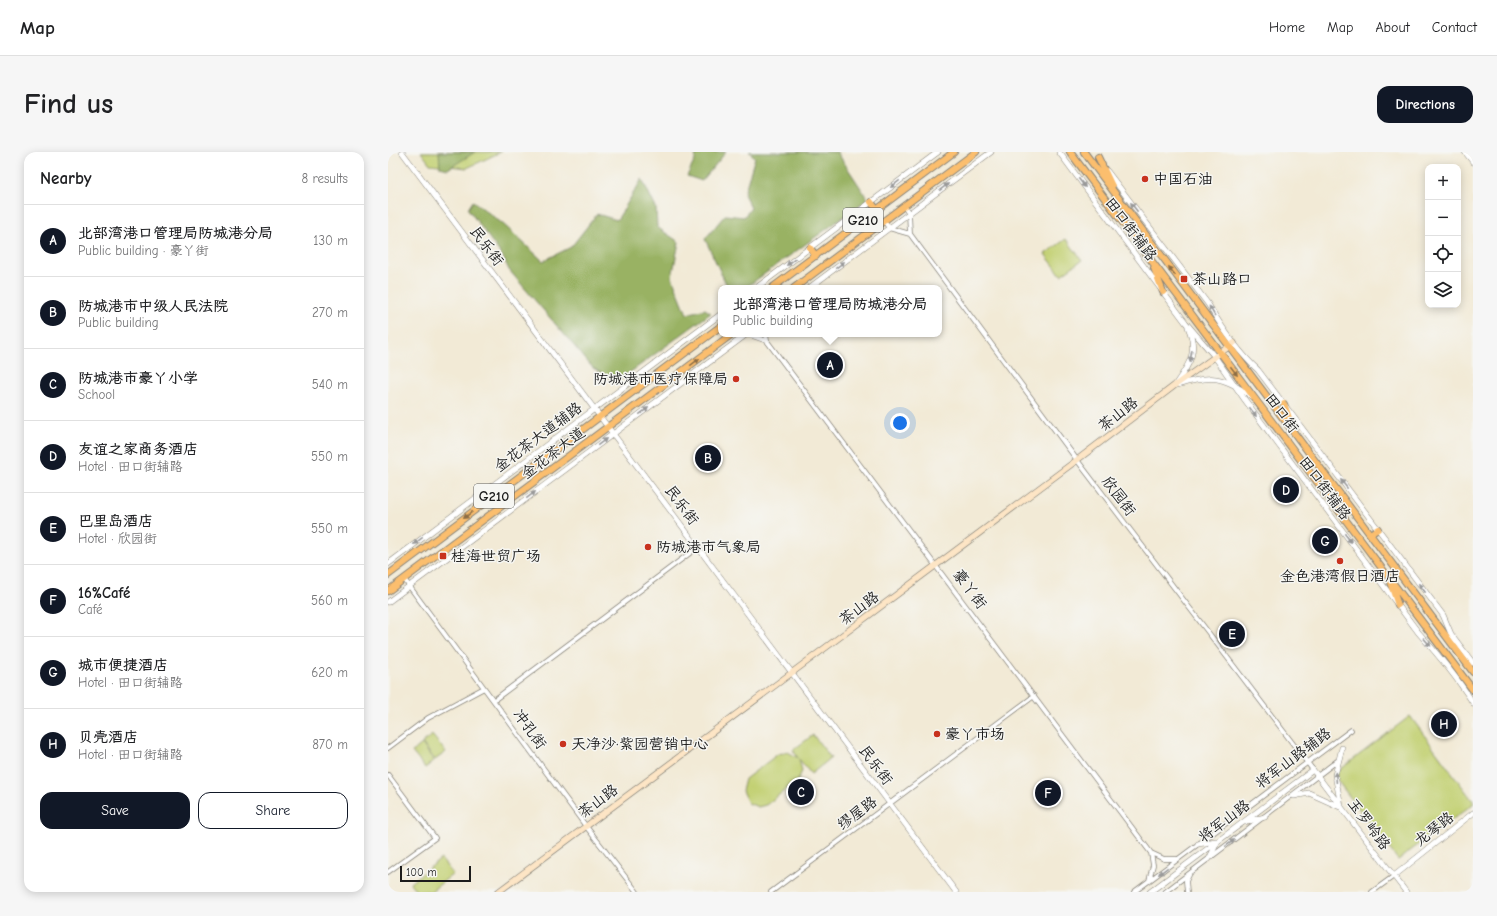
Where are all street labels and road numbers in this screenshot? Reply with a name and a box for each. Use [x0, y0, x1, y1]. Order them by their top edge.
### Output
street label: 田口街辅路 [1101, 194, 1161, 264]
road number: G210 [843, 208, 883, 232]
street label: 民乐街 [466, 223, 508, 269]
street label: 田口街 [1261, 390, 1303, 436]
street label: 茶山路 [1095, 393, 1141, 435]
street label: 金花茶大道辅路 [491, 398, 585, 476]
street label: 金花茶大道 [518, 423, 588, 483]
street label: 田口街辅路 [1295, 453, 1355, 523]
street label: 欣园街 [1098, 473, 1140, 519]
street label: 民乐街 [661, 482, 703, 528]
road number: G210 [474, 484, 514, 508]
street label: 豪丫街 [949, 566, 991, 612]
street label: 茶山路 [836, 587, 882, 629]
street label: 冲孔街 [509, 706, 551, 752]
street label: 将军山路辅路 [1252, 724, 1334, 792]
street label: 民乐街 [855, 742, 897, 788]
street label: 茶山路 [575, 780, 621, 822]
street label: 缪屋路 [834, 792, 880, 834]
street label: 玉罗岭路 [1344, 795, 1394, 853]
street label: 将军山路 [1195, 796, 1253, 846]
street label: 龙琴路 [1411, 808, 1457, 850]

